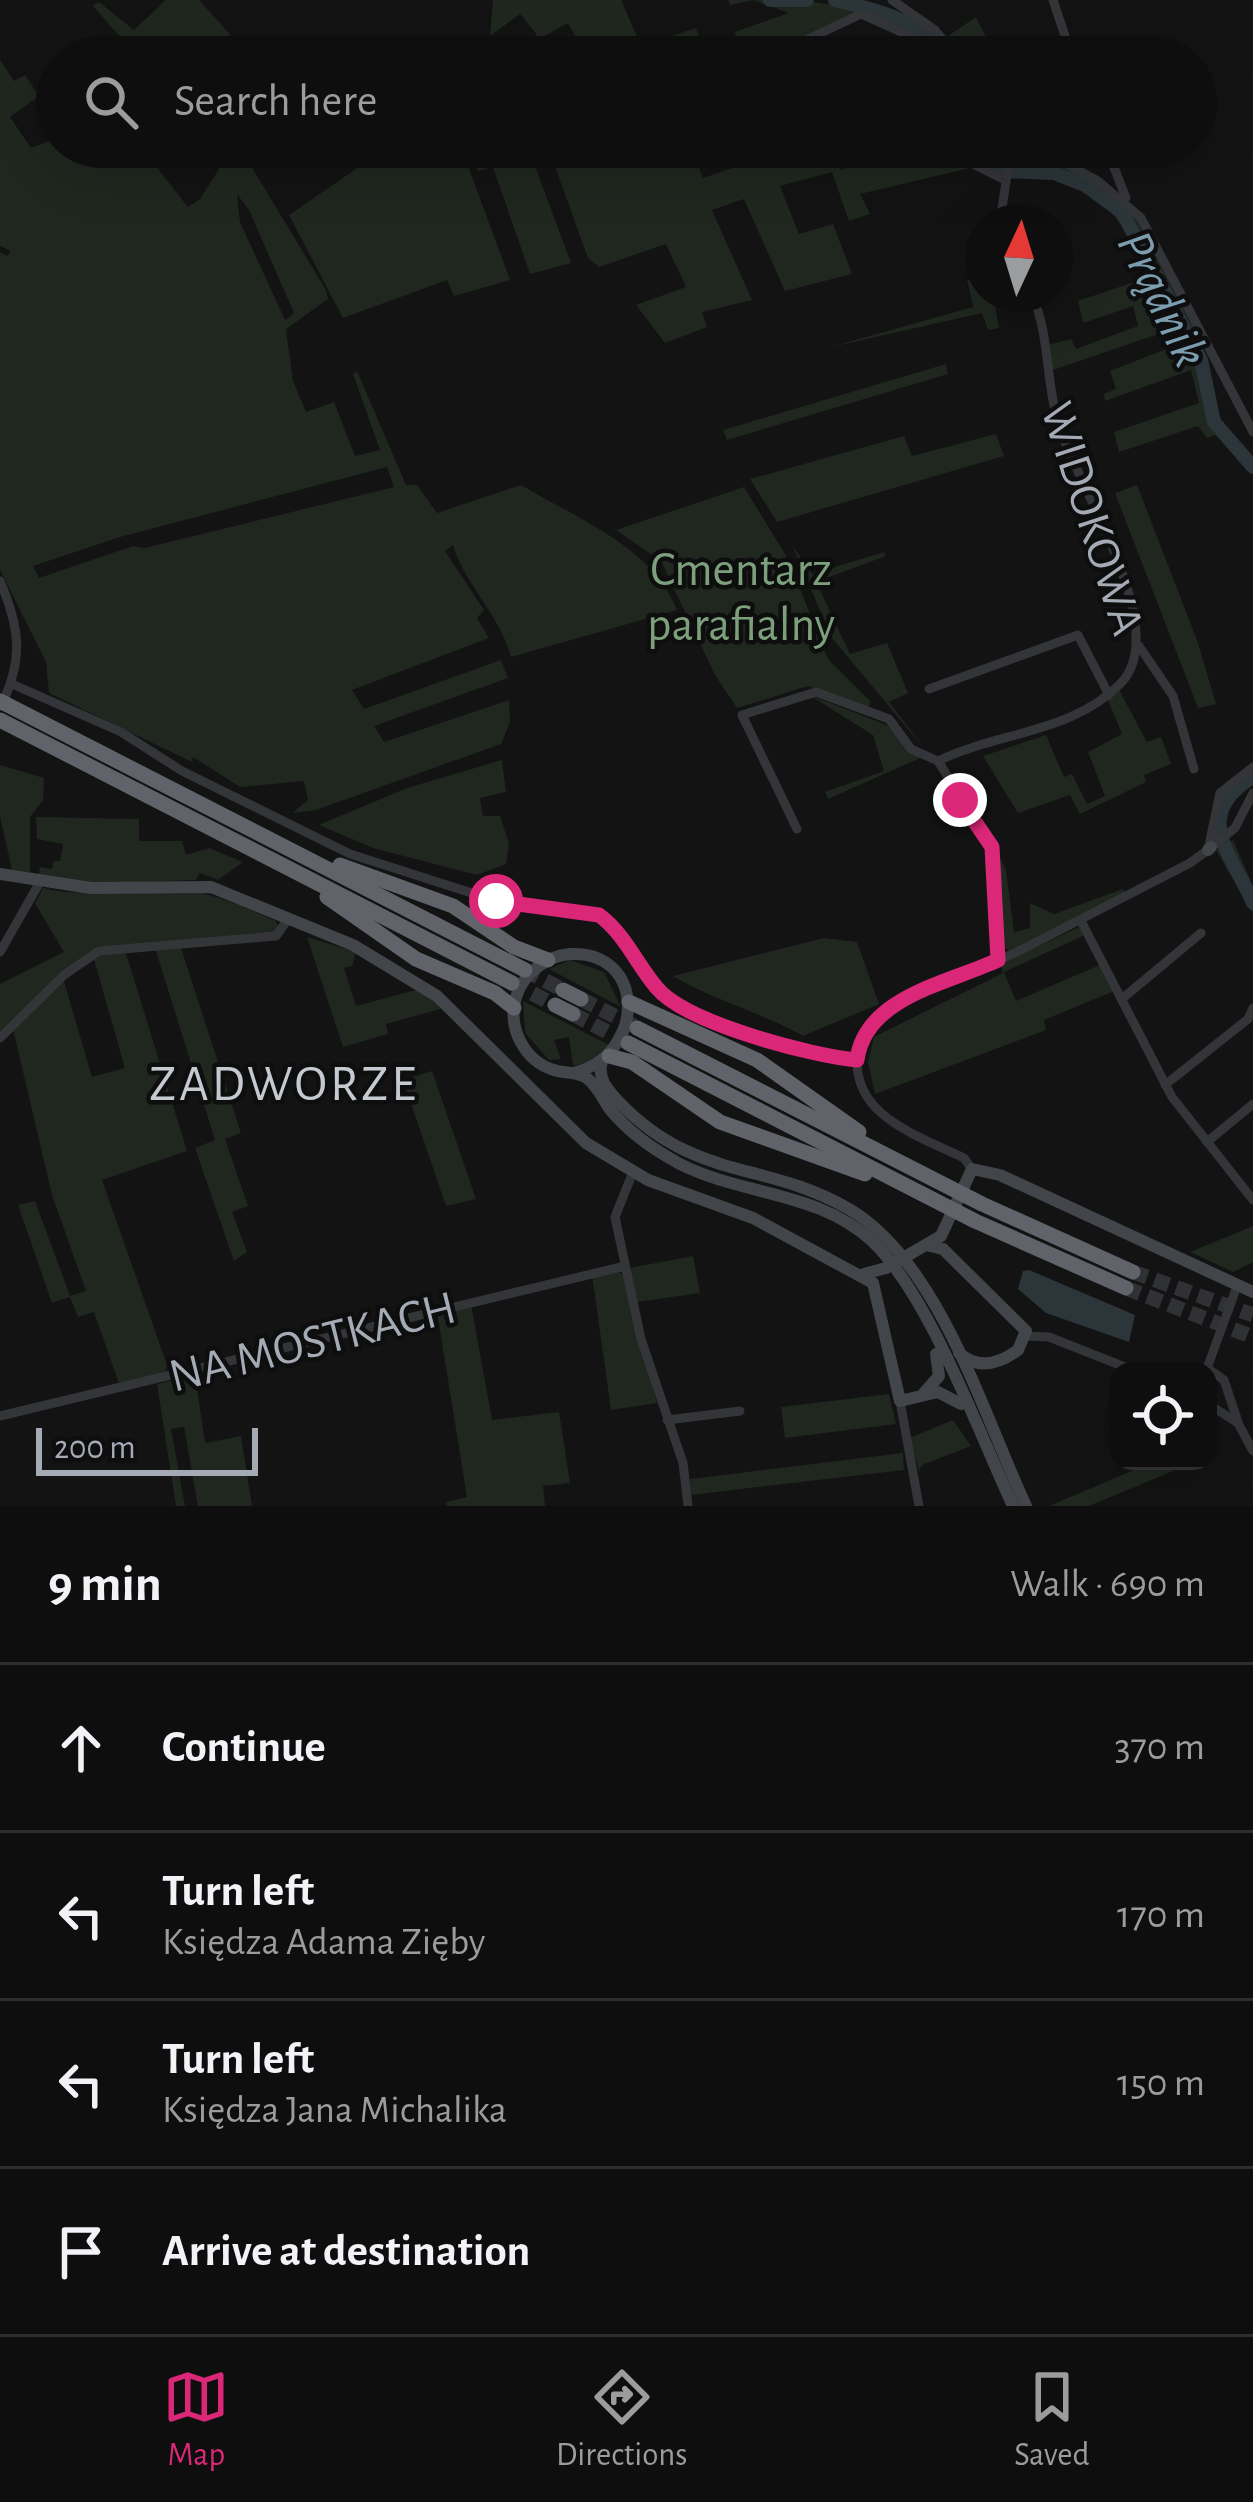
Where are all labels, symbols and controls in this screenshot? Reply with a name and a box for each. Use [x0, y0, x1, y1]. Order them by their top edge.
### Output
search box [36, 36, 1217, 168]
icon: search [78, 69, 144, 135]
text: Search here [174, 79, 377, 124]
north arrow [965, 204, 1073, 312]
water label: Prądnik [1107, 223, 1216, 375]
street label: WIDOKOWA [1031, 397, 1151, 641]
park label: Cmentarz parafialny [647, 547, 835, 650]
route end [933, 773, 987, 827]
route start [469, 874, 523, 928]
district label: ZADWORZE [149, 1059, 419, 1110]
street label: NA MOSTKACH [165, 1284, 461, 1402]
map controls [1109, 1362, 1217, 1470]
button: locate [1109, 1362, 1217, 1470]
scale bar [36, 1422, 258, 1475]
text: 200 m [54, 1432, 136, 1465]
text: 9 min [48, 1559, 162, 1610]
text: Walk · 690 m [1010, 1565, 1205, 1604]
icon: ahead [48, 1715, 114, 1781]
text: Continue [162, 1725, 326, 1770]
text: 370 m [1114, 1728, 1205, 1767]
text: Turn left [162, 1869, 314, 1914]
icon: left [48, 1883, 114, 1949]
text: 170 m [1117, 1896, 1205, 1935]
text: Księdza Adama Zięby [162, 1923, 485, 1962]
text: Turn left [162, 2037, 314, 2082]
icon: left [48, 2051, 114, 2117]
text: 150 m [1117, 2064, 1205, 2103]
text: Księdza Jana Michalika [162, 2091, 507, 2130]
icon: arrive [48, 2219, 114, 2285]
text: Arrive at destination [162, 2229, 530, 2274]
tab: Map [163, 2364, 229, 2476]
tab: Directions [556, 2364, 687, 2476]
tab: Saved [1014, 2364, 1090, 2476]

